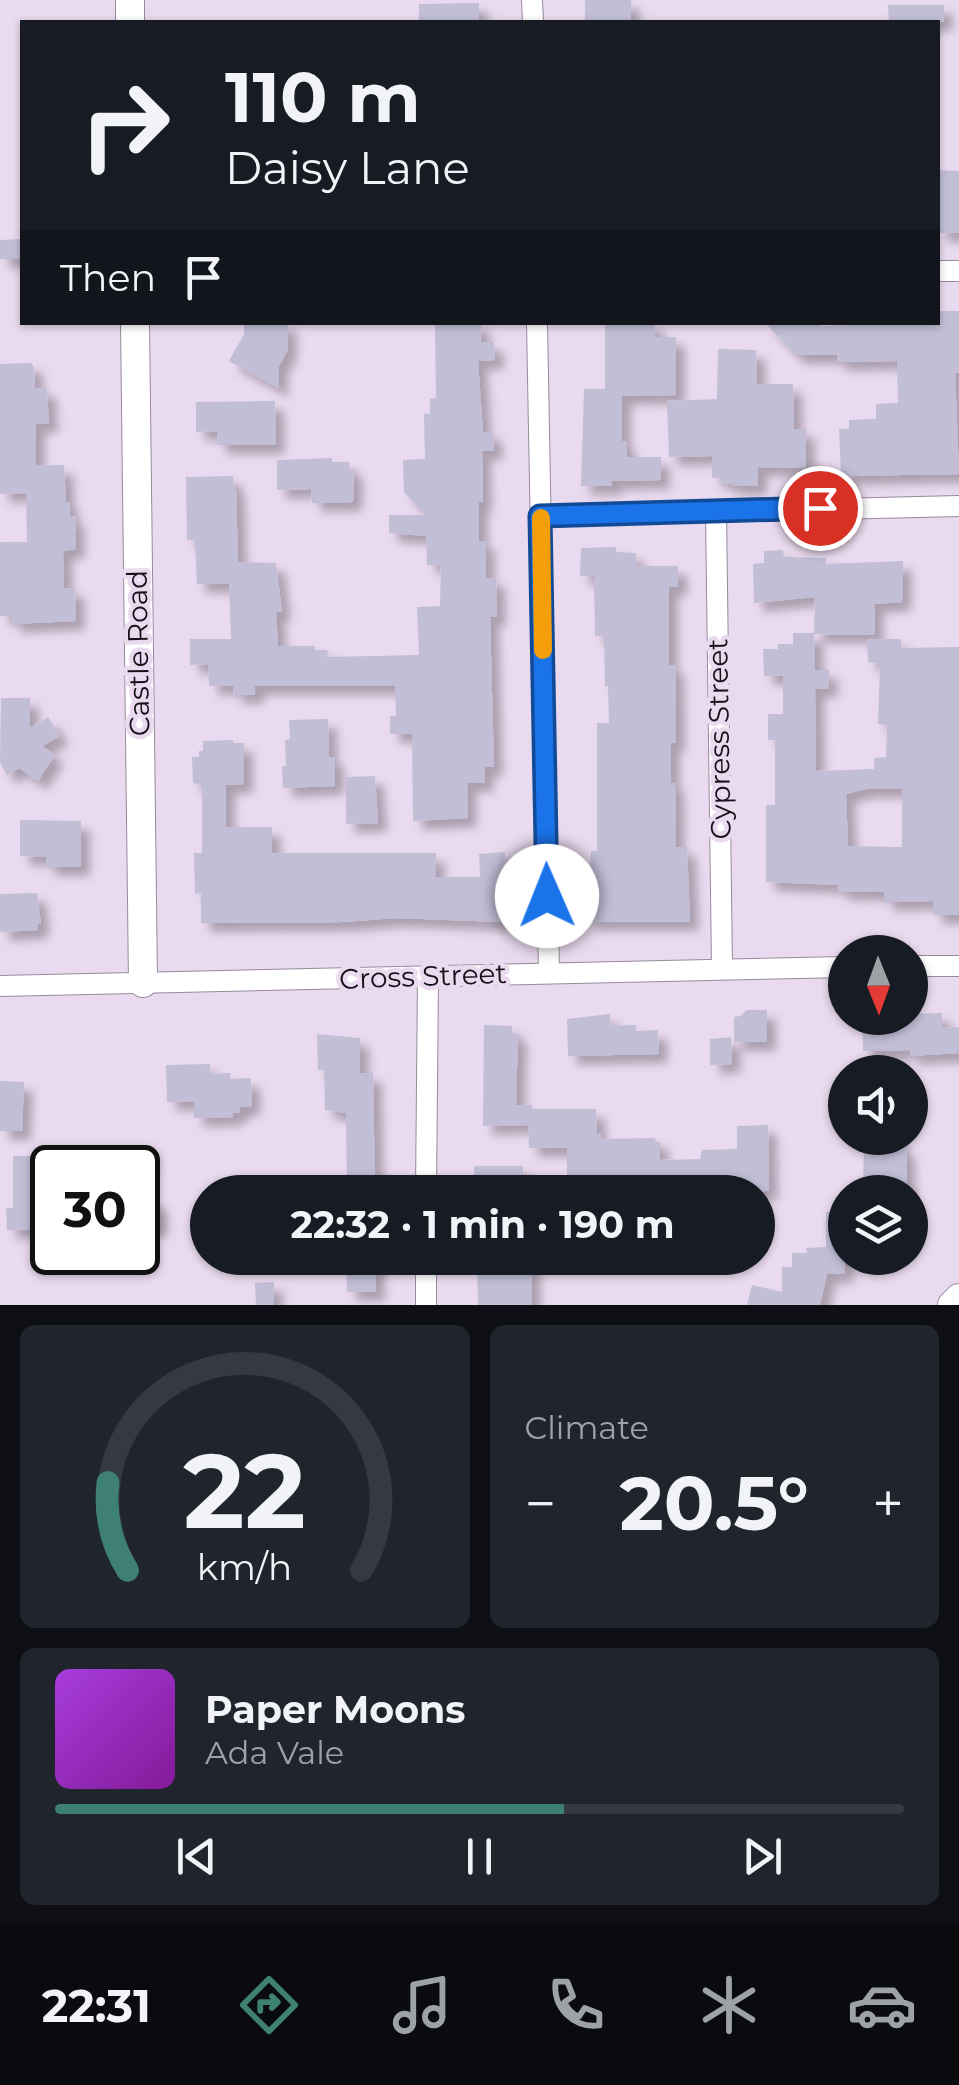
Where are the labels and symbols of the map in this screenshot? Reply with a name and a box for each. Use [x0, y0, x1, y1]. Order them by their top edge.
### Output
pin [778, 466, 863, 551]
street label: Castle Road [120, 570, 156, 736]
street label: Cypress Street [700, 638, 738, 840]
position arrow [495, 844, 599, 948]
north arrow [828, 935, 928, 1035]
street label: Cross Street [339, 956, 507, 996]
speed limit sign: 30 [30, 1145, 160, 1275]

